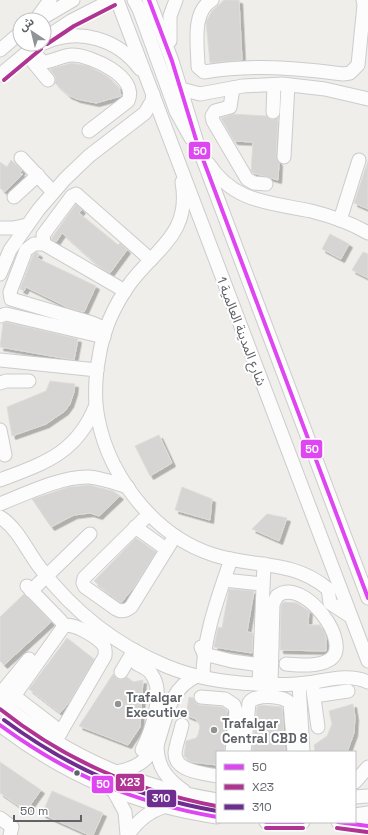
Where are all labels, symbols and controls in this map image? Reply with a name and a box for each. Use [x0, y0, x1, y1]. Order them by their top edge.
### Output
north arrow [12, 12, 52, 52]
text: ش [16, 14, 36, 34]
line badge: 50 [188, 141, 211, 160]
text: 50 [193, 144, 207, 158]
street label: شارع المدينة العالمية 1 [211, 274, 270, 389]
line badge: 50 [300, 439, 323, 459]
text: 50 [305, 442, 319, 456]
place label: Trafalgar Executive [126, 689, 187, 721]
marker: Trafalgar Executive [113, 699, 123, 709]
place label: Trafalgar Central CBD 8 [222, 715, 308, 747]
marker: Trafalgar Central CBD 8 [209, 725, 219, 735]
legend [216, 751, 356, 823]
text: 50 [252, 759, 267, 775]
unlabelled marker [72, 768, 82, 778]
line badge: X23 [115, 773, 145, 792]
line badge: 50 [91, 775, 114, 794]
text: X23 [120, 775, 140, 789]
text: 50 [96, 777, 110, 791]
text: X23 [252, 779, 274, 795]
line badge: 310 [146, 789, 177, 808]
text: 310 [152, 791, 170, 805]
scale bar [14, 797, 81, 823]
text: 310 [252, 799, 272, 815]
text: 50 m [20, 803, 48, 819]

